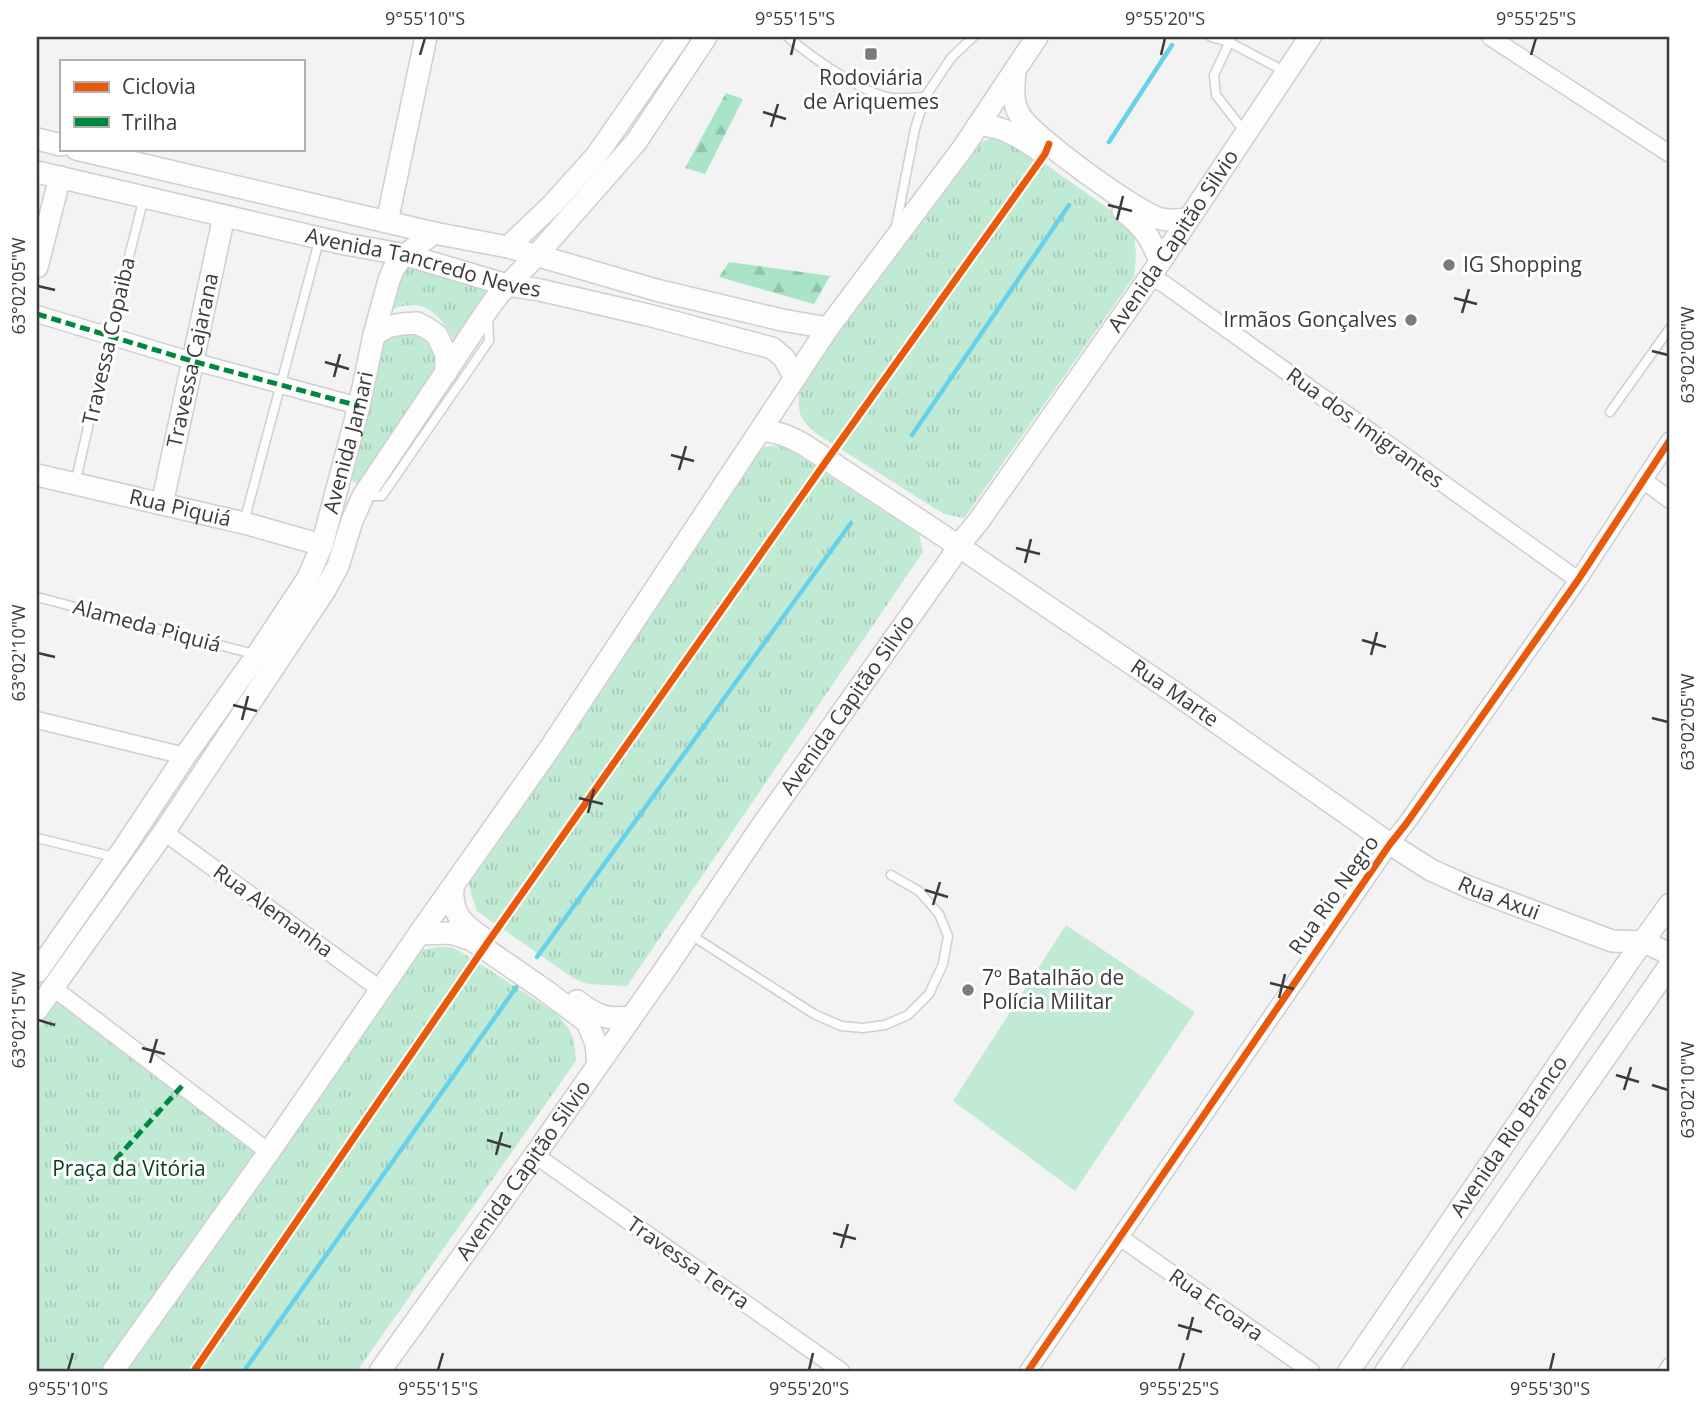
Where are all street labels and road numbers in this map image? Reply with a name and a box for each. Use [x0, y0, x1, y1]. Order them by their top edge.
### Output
street label: Avenida Capitão Silvio [1101, 144, 1244, 337]
street label: Avenida Tancredo Neves [303, 220, 543, 303]
street label: Travessa Copaiba [75, 254, 141, 427]
street label: Travessa Cajarana [160, 270, 224, 450]
street label: Rua dos Imigrantes [1281, 361, 1450, 494]
street label: Avenida Jamari [316, 369, 379, 517]
street label: Rua Piquiá [127, 482, 234, 533]
street label: Alameda Piquiá [70, 592, 224, 658]
street label: Avenida Capitão Silvio [773, 608, 920, 800]
street label: Rua Marte [1126, 652, 1225, 733]
street label: Rua Rio Negro [1282, 829, 1385, 960]
street label: Rua Alemanha [208, 857, 339, 963]
street label: Rua Axui [1454, 869, 1544, 926]
street label: Avenida Rio Branco [1443, 1050, 1573, 1222]
street label: Avenida Capitão Silvio [449, 1074, 596, 1265]
street label: Travessa Terra [622, 1210, 755, 1315]
street label: Rua Ecoara [1164, 1261, 1269, 1347]

